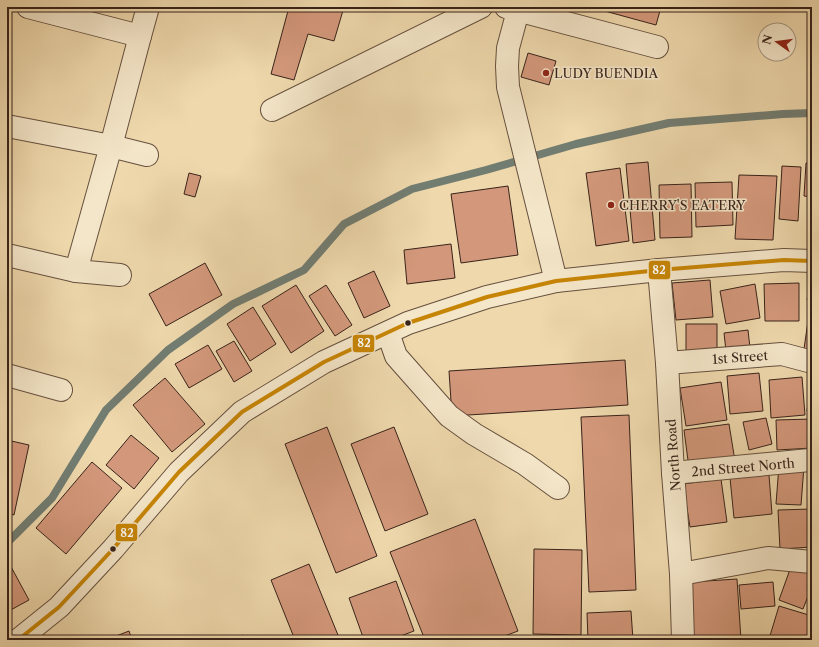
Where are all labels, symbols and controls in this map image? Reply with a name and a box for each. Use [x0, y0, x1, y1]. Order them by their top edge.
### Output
north arrow [757, 22, 797, 62]
text: N [759, 33, 775, 46]
place label: LUDY BUENDIA [554, 65, 659, 81]
marker: LUDY BUENDIA [541, 68, 551, 78]
place label: CHERRY'S EATERY [619, 197, 746, 213]
marker: CHERRY'S EATERY [606, 200, 616, 210]
line badge: 82 [648, 260, 671, 280]
text: 82 [652, 263, 666, 277]
unlabelled marker [403, 318, 413, 328]
line badge: 82 [352, 334, 375, 353]
text: 82 [357, 336, 371, 350]
street label: 1st Street [712, 347, 769, 367]
street label: North Road [662, 418, 683, 492]
street label: 2nd Street North [691, 455, 795, 479]
line badge: 82 [115, 523, 138, 542]
text: 82 [120, 526, 134, 540]
unlabelled marker [108, 544, 118, 554]

